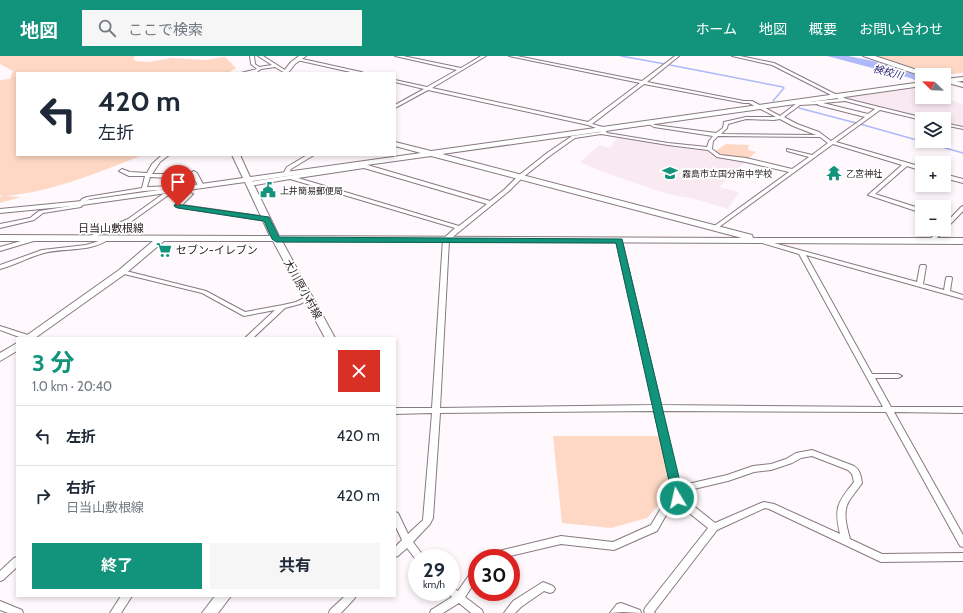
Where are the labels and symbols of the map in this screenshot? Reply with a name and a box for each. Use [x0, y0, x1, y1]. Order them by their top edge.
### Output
water label: 検校川 [872, 62, 905, 82]
north arrow [915, 68, 951, 104]
school or university icon: 霧島市立国分南中学校 [661, 164, 679, 182]
temple icon: 乙宮神社 [825, 164, 843, 182]
pin [161, 165, 195, 206]
place label: 霧島市立国分南中学校 [682, 168, 772, 179]
place label: 乙宮神社 [846, 168, 882, 179]
public building icon: 上井簡易郵便局 [259, 181, 277, 199]
place label: 上井簡易郵便局 [280, 185, 343, 196]
street label: 日当山敷根線 [78, 221, 144, 235]
supermarket icon: セブン-イレブン [155, 241, 173, 259]
place label: セブン-イレブン [176, 243, 258, 257]
street label: 大川原小村線 [281, 257, 325, 321]
position arrow [656, 477, 698, 519]
speed limit sign: 30 [468, 549, 520, 601]

